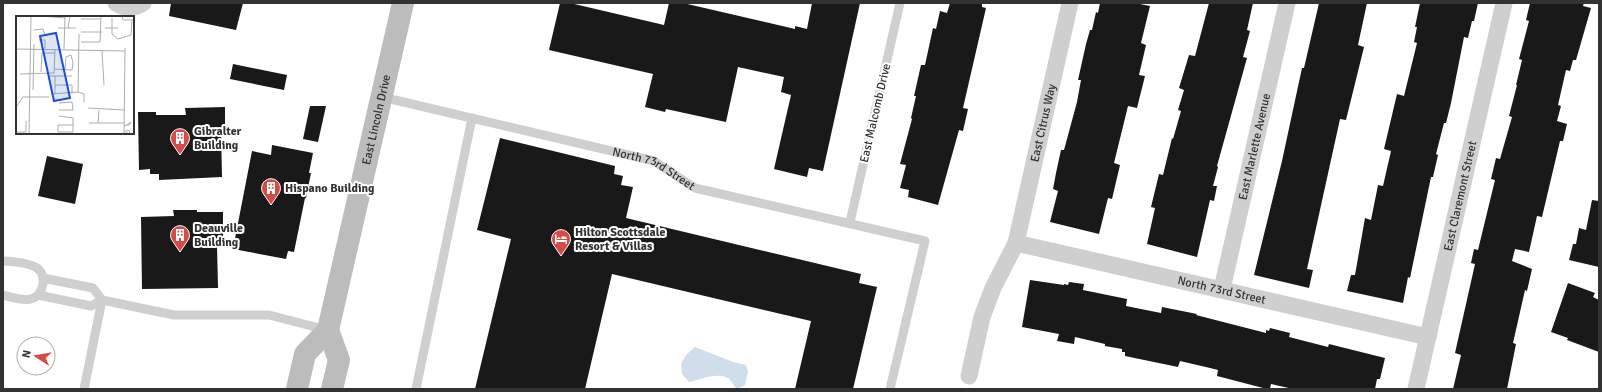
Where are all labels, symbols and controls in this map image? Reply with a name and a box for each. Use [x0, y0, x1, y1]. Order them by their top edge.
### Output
inset map [16, 16, 134, 134]
street label: East Malcomb Drive [857, 62, 894, 164]
street label: East Lincoln Drive [359, 73, 394, 166]
street label: East Citrus Way [1027, 82, 1060, 164]
street label: East Marlette Avenue [1235, 92, 1274, 202]
place label: Gibralter Building [194, 124, 242, 153]
building icon: Gibralter Building [169, 127, 191, 155]
street label: East Claremont Street [1441, 140, 1480, 253]
street label: North 73rd Street [611, 144, 698, 194]
building icon: Hispano Building [260, 177, 282, 205]
place label: Hispano Building [285, 181, 375, 196]
place label: Deauville Building [194, 221, 243, 250]
building icon: Deauville Building [169, 224, 191, 252]
place label: Hilton Scottsdale Resort & Villas [575, 225, 665, 254]
hotel icon: Hilton Scottsdale Resort & Villas [550, 228, 572, 256]
street label: North 73rd Street [1176, 273, 1267, 308]
north arrow [16, 336, 56, 376]
text: N [20, 349, 34, 359]

